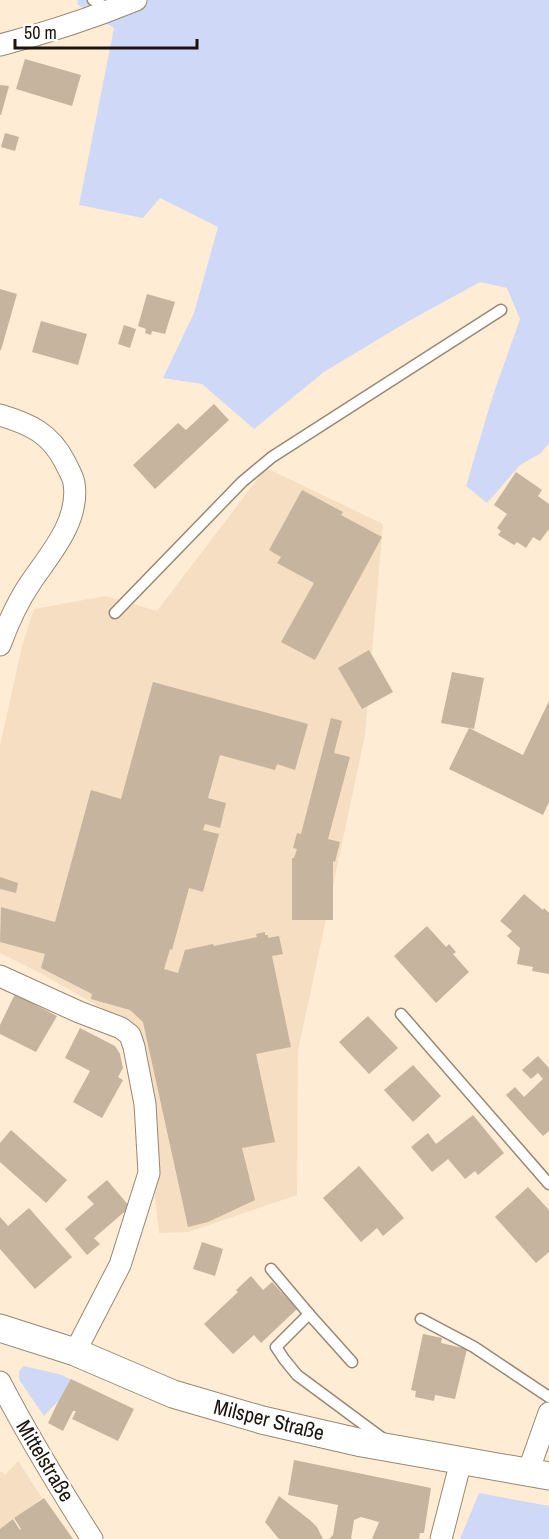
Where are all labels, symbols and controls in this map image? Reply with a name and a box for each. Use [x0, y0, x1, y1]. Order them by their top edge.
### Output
scale bar [15, 12, 196, 50]
text: 50 m [24, 20, 57, 45]
street label: Milsper Straße [211, 1392, 327, 1447]
street label: Mittelstraße [10, 1414, 81, 1507]

